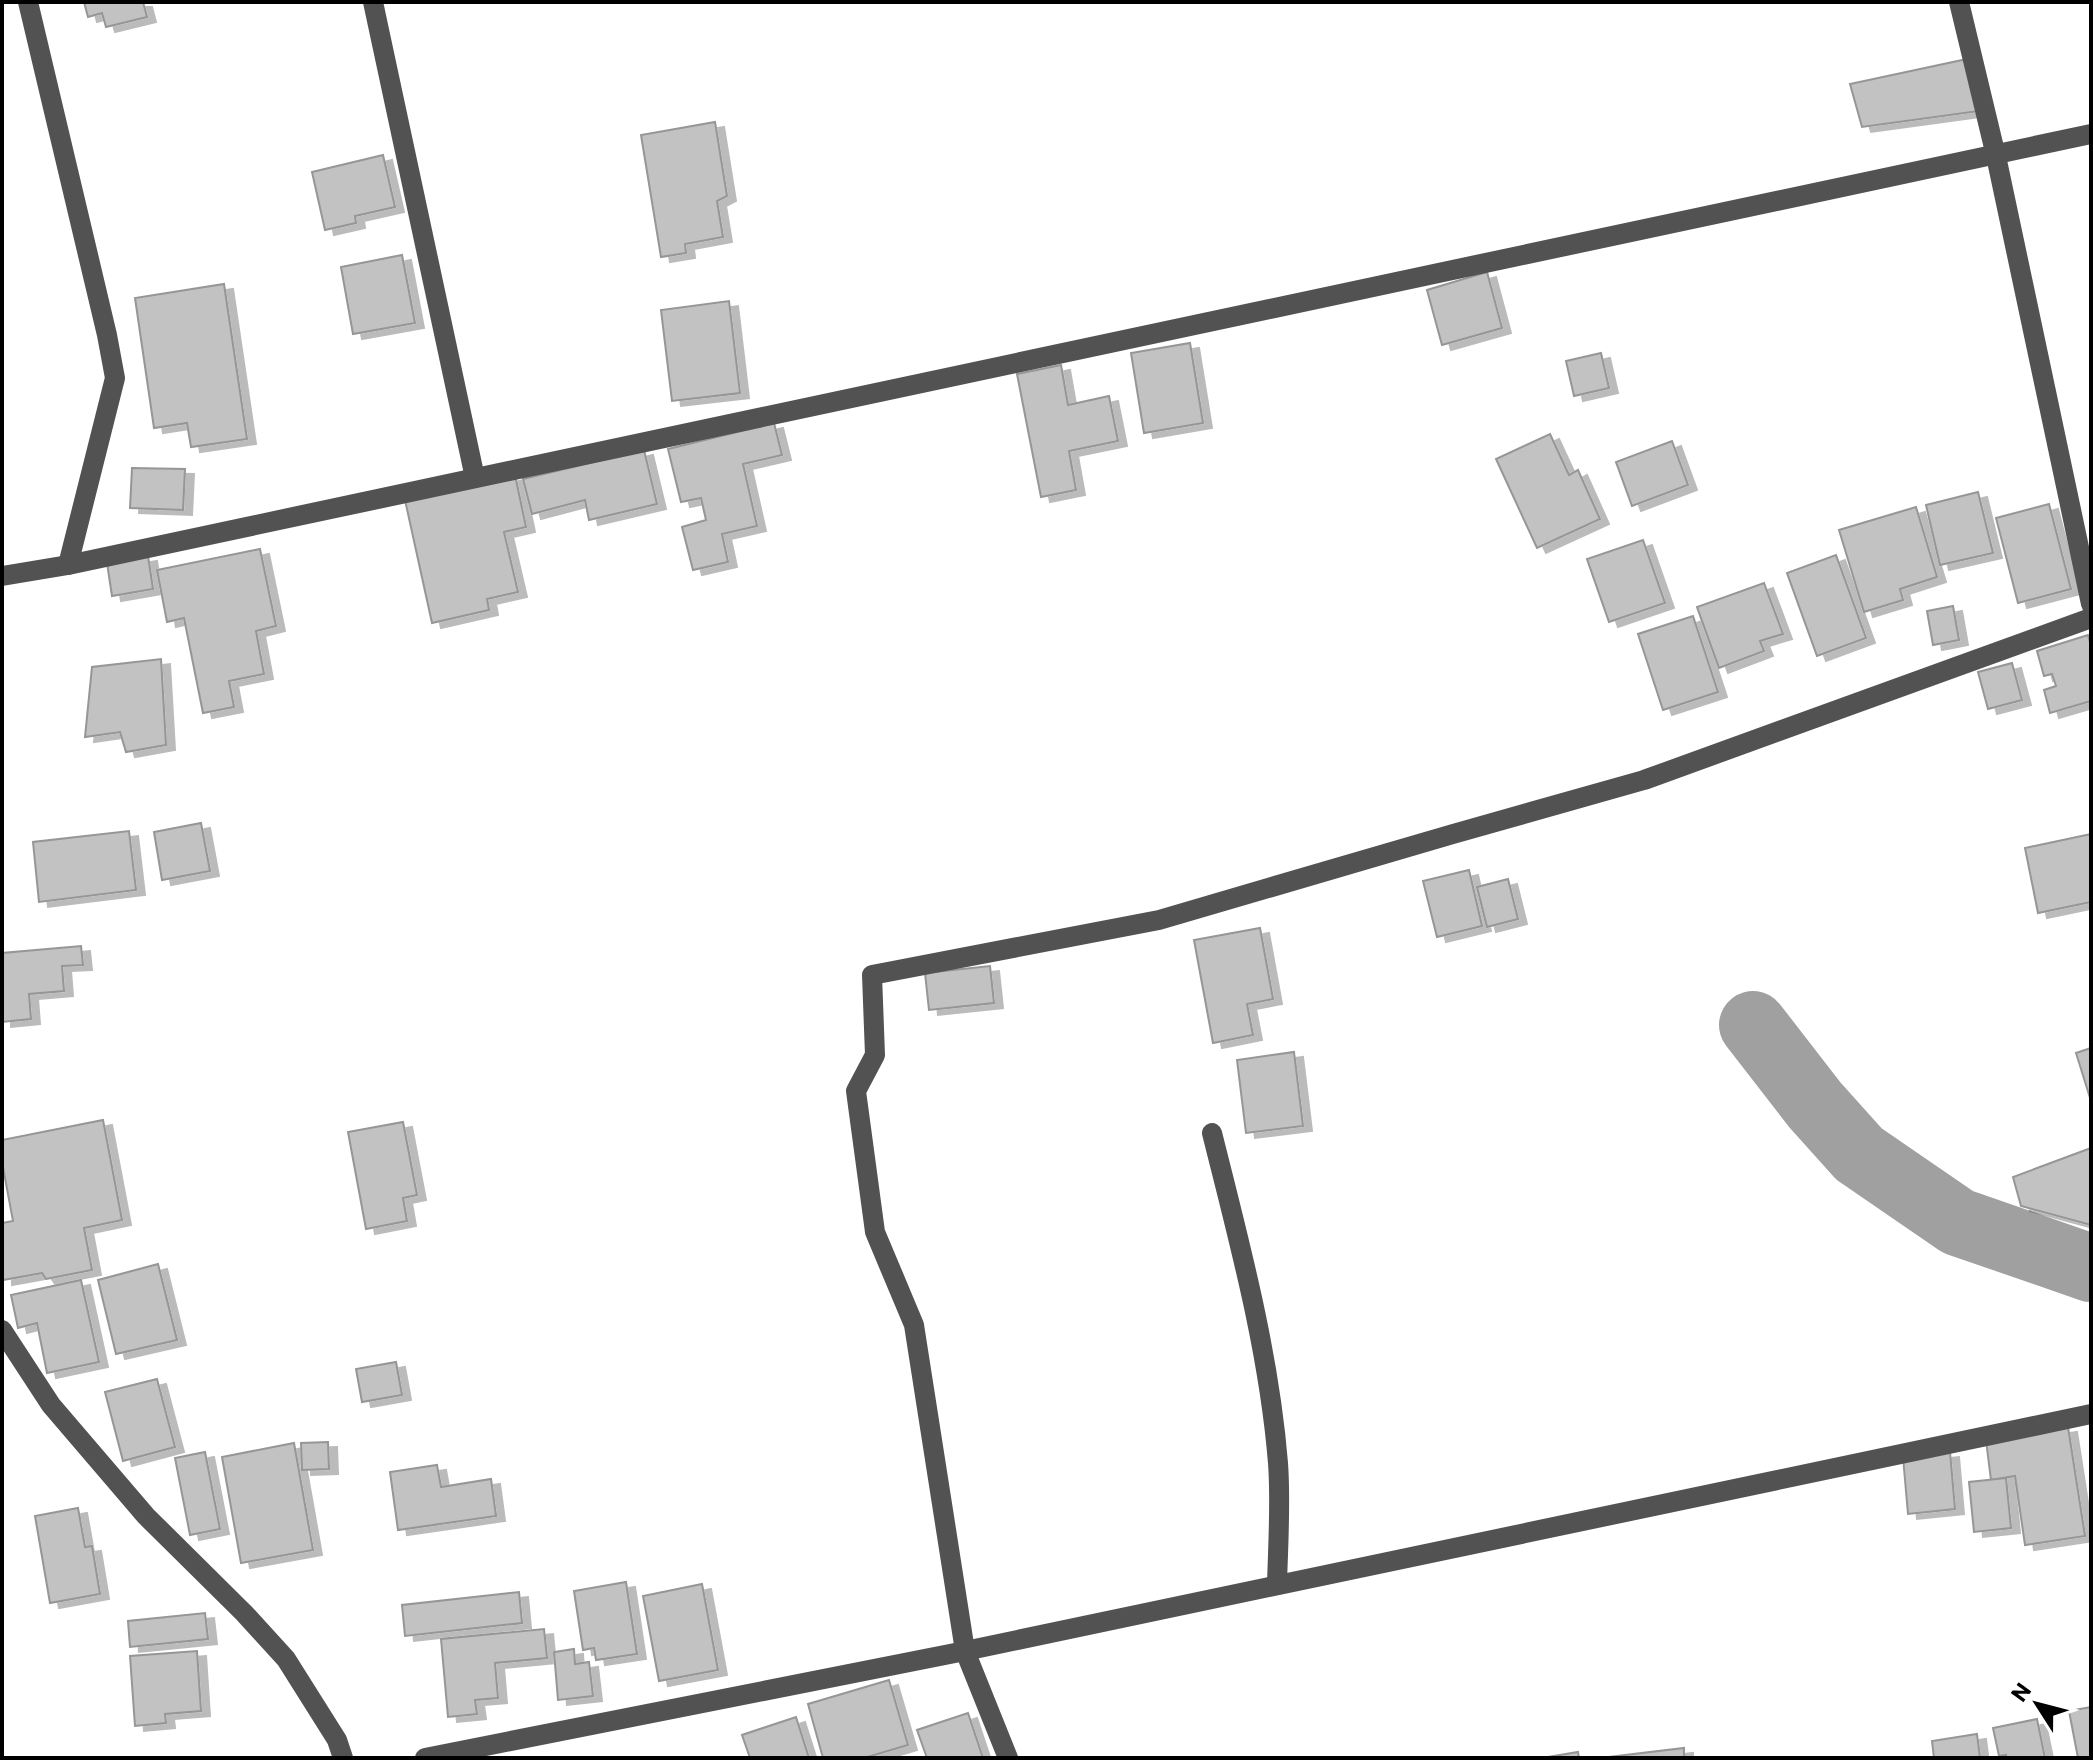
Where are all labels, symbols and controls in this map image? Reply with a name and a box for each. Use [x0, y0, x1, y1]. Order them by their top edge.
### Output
north arrow [1997, 1664, 2077, 1744]
text: N [2005, 1677, 2036, 1707]

